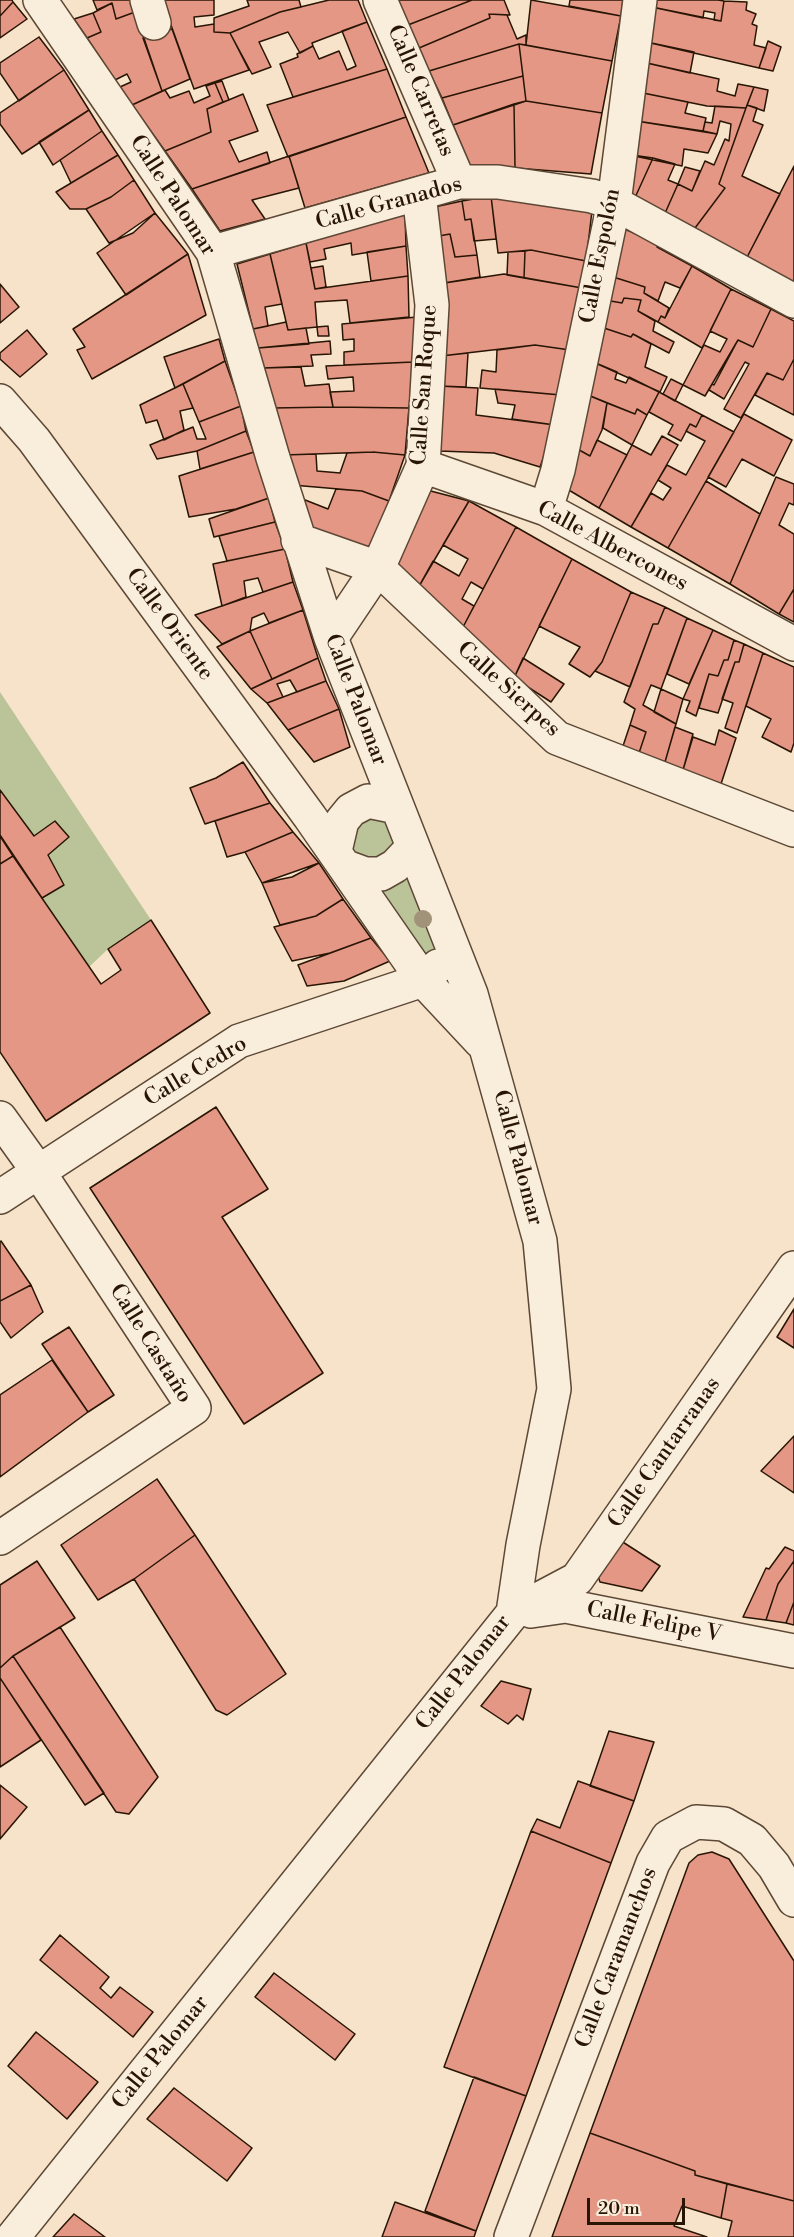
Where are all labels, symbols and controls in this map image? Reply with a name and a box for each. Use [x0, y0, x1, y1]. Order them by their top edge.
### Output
street label: Calle Carretas [380, 21, 460, 161]
street label: Calle Palomar [123, 131, 221, 261]
street label: Calle Granados [313, 172, 465, 236]
street label: Calle Espolón [575, 186, 627, 326]
street label: Calle San Roque [406, 304, 444, 466]
street label: Calle Albercones [532, 496, 692, 598]
street label: Calle Oriente [119, 564, 219, 686]
street label: Calle Palomar [318, 631, 392, 769]
street label: Calle Sierpes [451, 637, 565, 743]
street label: Calle Cedro [140, 1031, 252, 1113]
street label: Calle Palomar [486, 1088, 548, 1228]
street label: Calle Castaño [103, 1279, 197, 1409]
street label: Calle Cantarranas [603, 1373, 727, 1533]
street label: Calle Felipe V [584, 1597, 724, 1649]
street label: Calle Palomar [411, 1610, 517, 1736]
street label: Calle Caramanchos [570, 1864, 664, 2052]
street label: Calle Palomar [107, 1991, 215, 2115]
scale bar [590, 2186, 688, 2224]
text: 20 m [598, 2197, 640, 2220]

